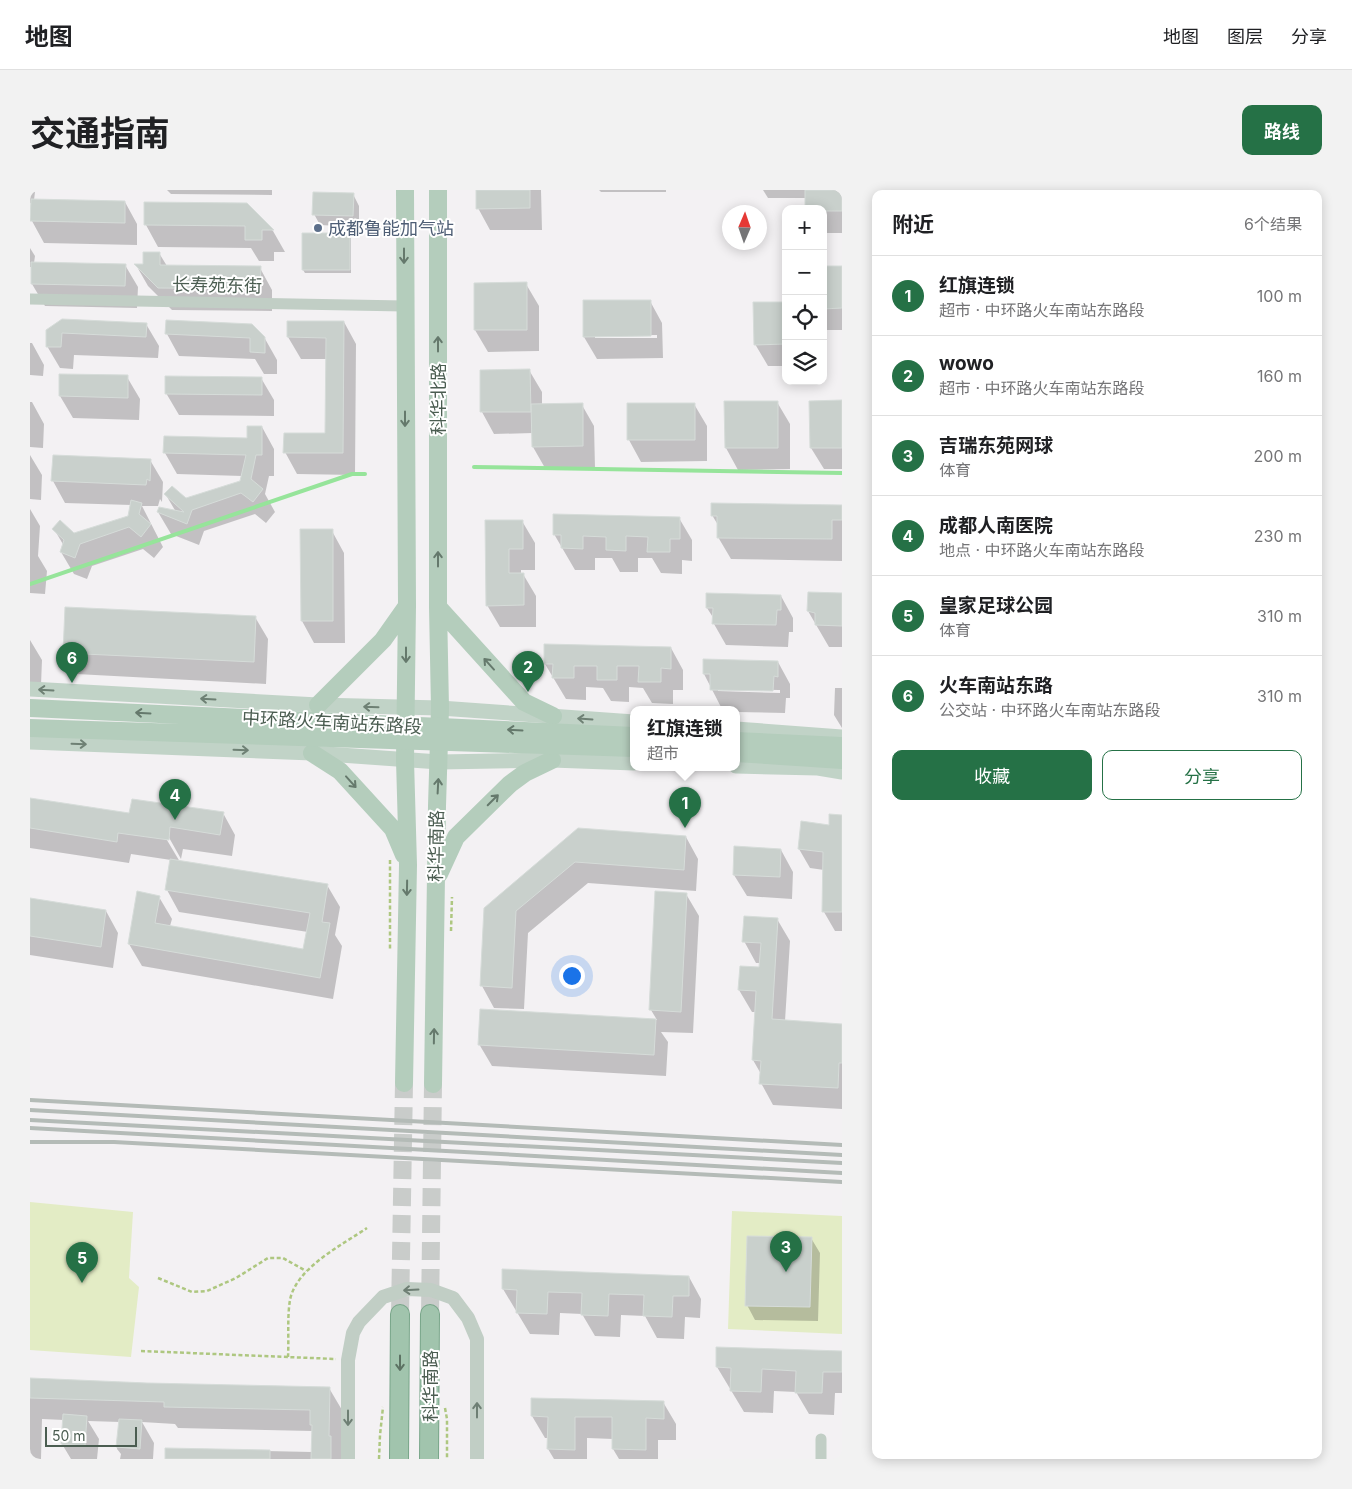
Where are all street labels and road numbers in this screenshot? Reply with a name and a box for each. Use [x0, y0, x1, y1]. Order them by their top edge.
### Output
street label: 长寿苑东街 [172, 274, 262, 296]
street label: 科华北路 [428, 363, 449, 435]
street label: 中环路火车南站东路段 [242, 707, 422, 737]
street label: 科华南路 [425, 810, 447, 882]
street label: 科华南路 [420, 1350, 441, 1422]

